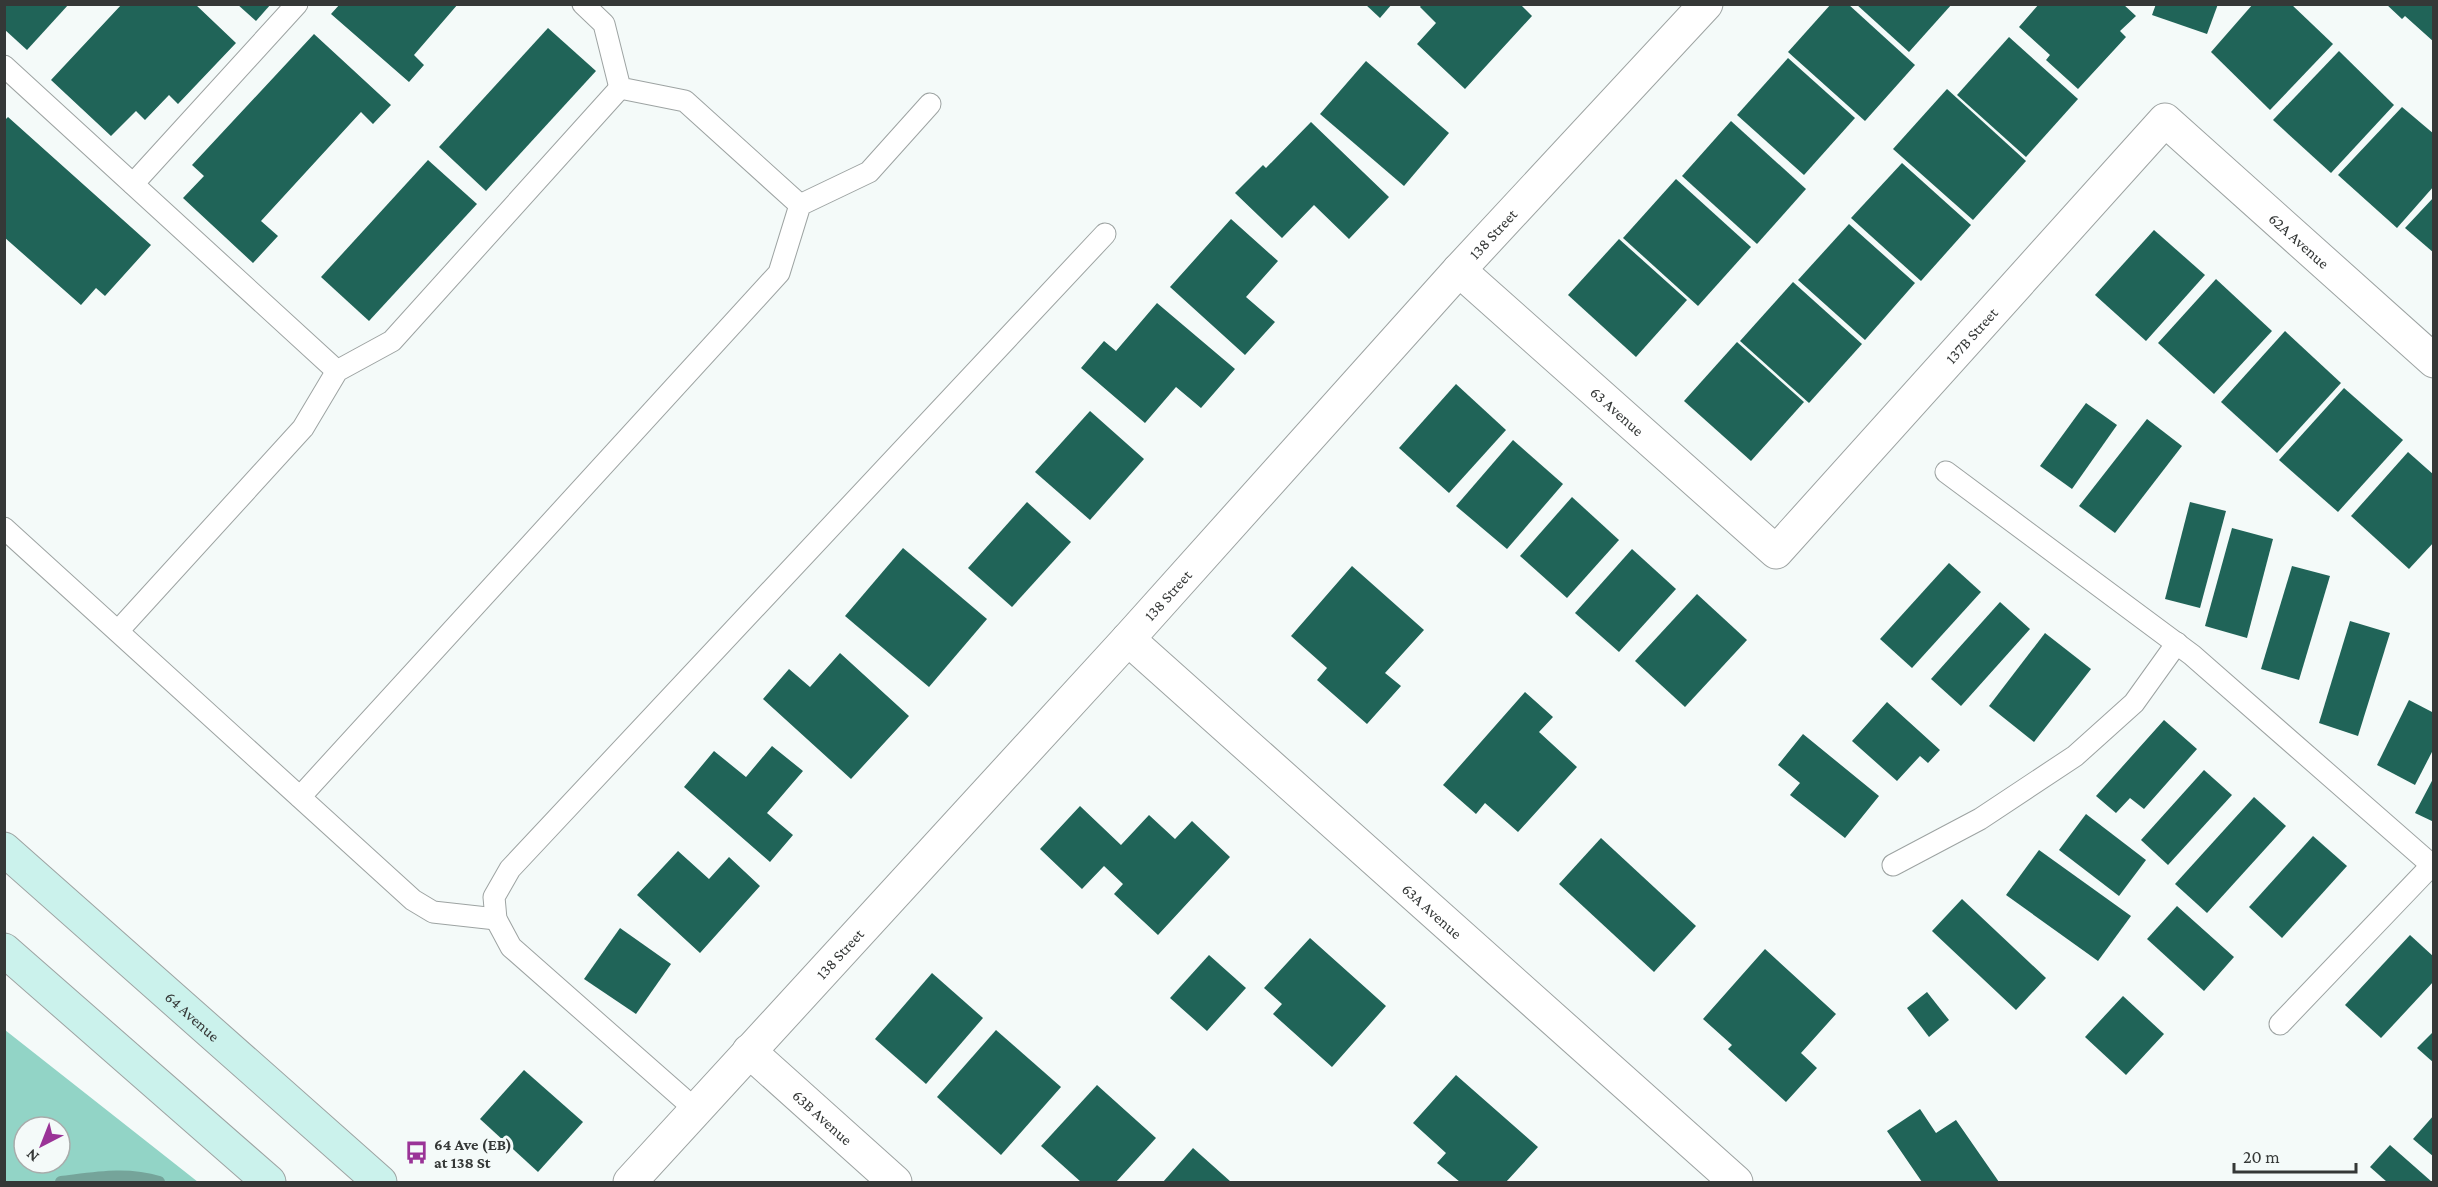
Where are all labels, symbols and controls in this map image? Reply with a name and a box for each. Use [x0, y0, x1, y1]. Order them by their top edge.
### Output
street label: 138 Street [1465, 205, 1520, 262]
street label: 62A Avenue [2266, 209, 2333, 272]
street label: 137B Street [1942, 303, 2001, 367]
street label: 63 Avenue [1587, 383, 1647, 439]
street label: 138 Street [1141, 566, 1195, 624]
street label: 63A Avenue [1399, 880, 1466, 942]
street label: 138 Street [812, 924, 867, 982]
street label: 64 Avenue [162, 988, 223, 1044]
street label: 63B Avenue [789, 1086, 856, 1148]
north arrow [12, 1115, 72, 1175]
place label: 64 Ave (EB) at 138 St [434, 1136, 512, 1171]
scale bar [2234, 1136, 2356, 1174]
bus stop icon: 64 Ave (EB) at 138 St [403, 1140, 429, 1166]
text: N [22, 1146, 42, 1166]
text: 20 m [2243, 1147, 2280, 1167]

